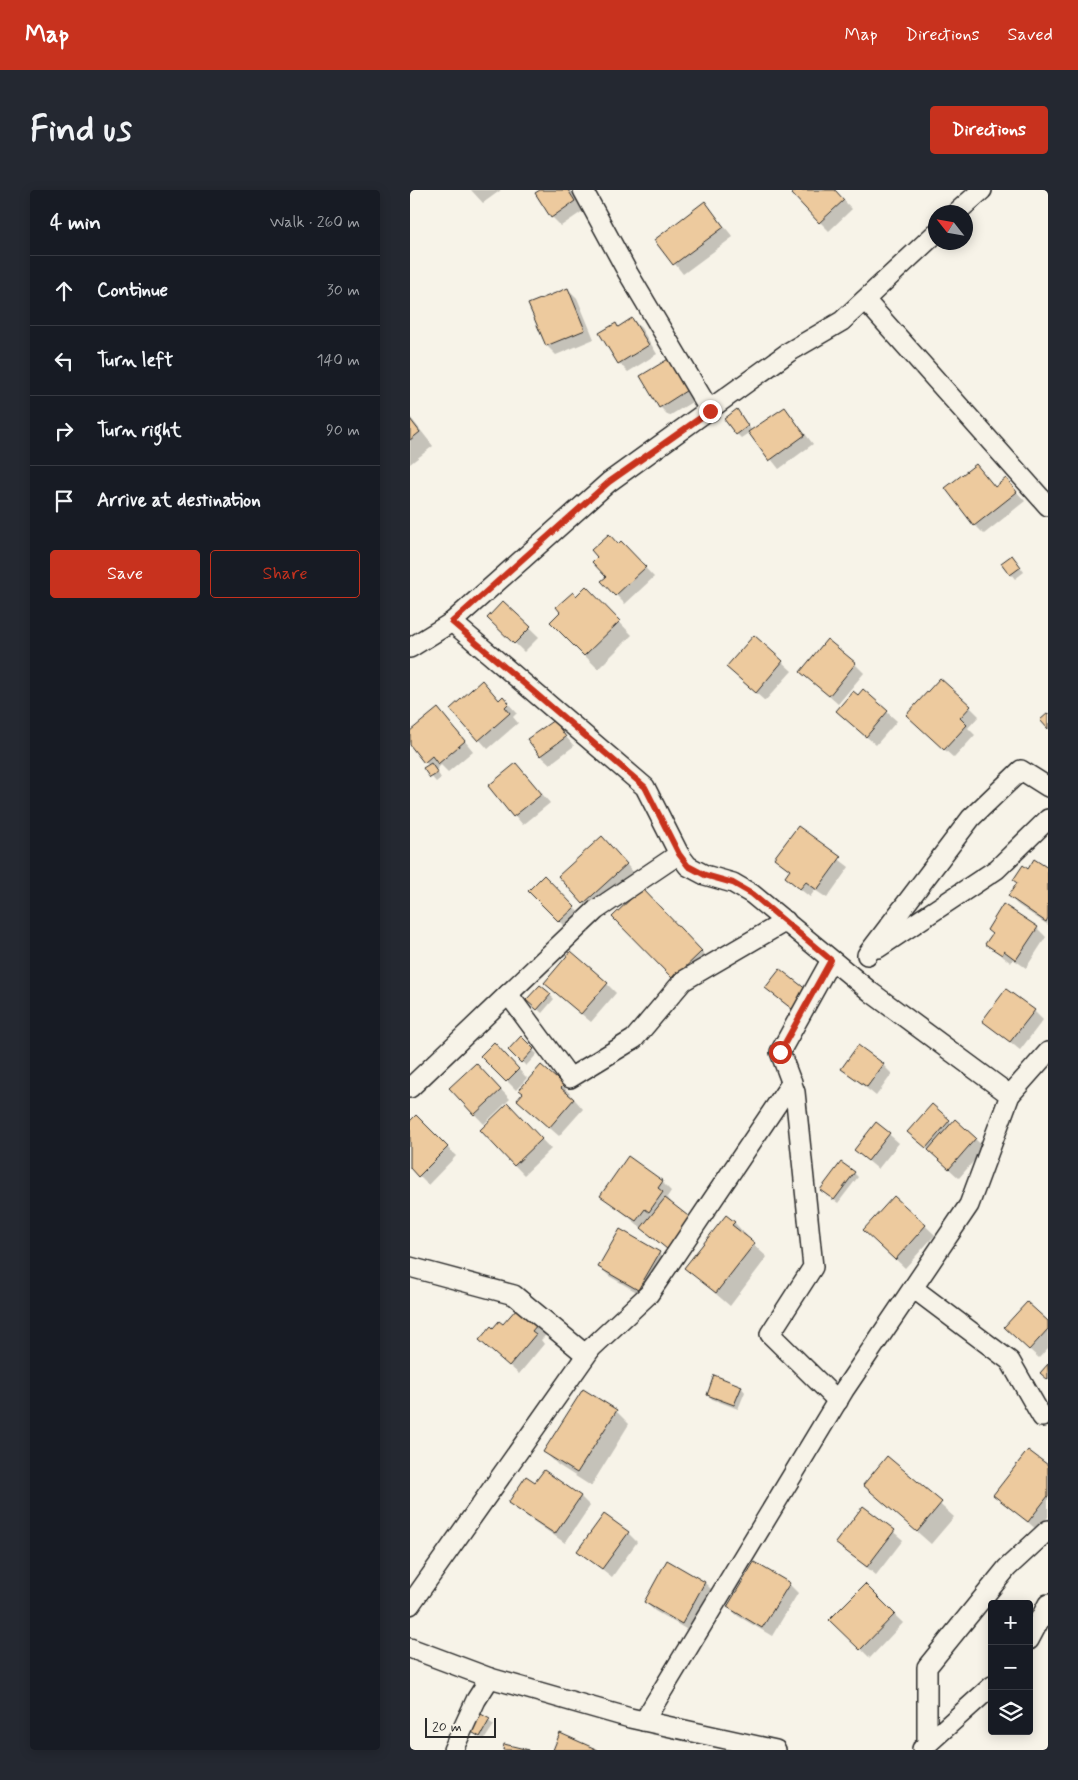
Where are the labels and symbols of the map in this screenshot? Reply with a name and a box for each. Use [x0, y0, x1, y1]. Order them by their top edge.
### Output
north arrow [928, 205, 973, 250]
route end [699, 400, 722, 423]
route start [769, 1041, 792, 1064]
scale bar [425, 1715, 496, 1738]

